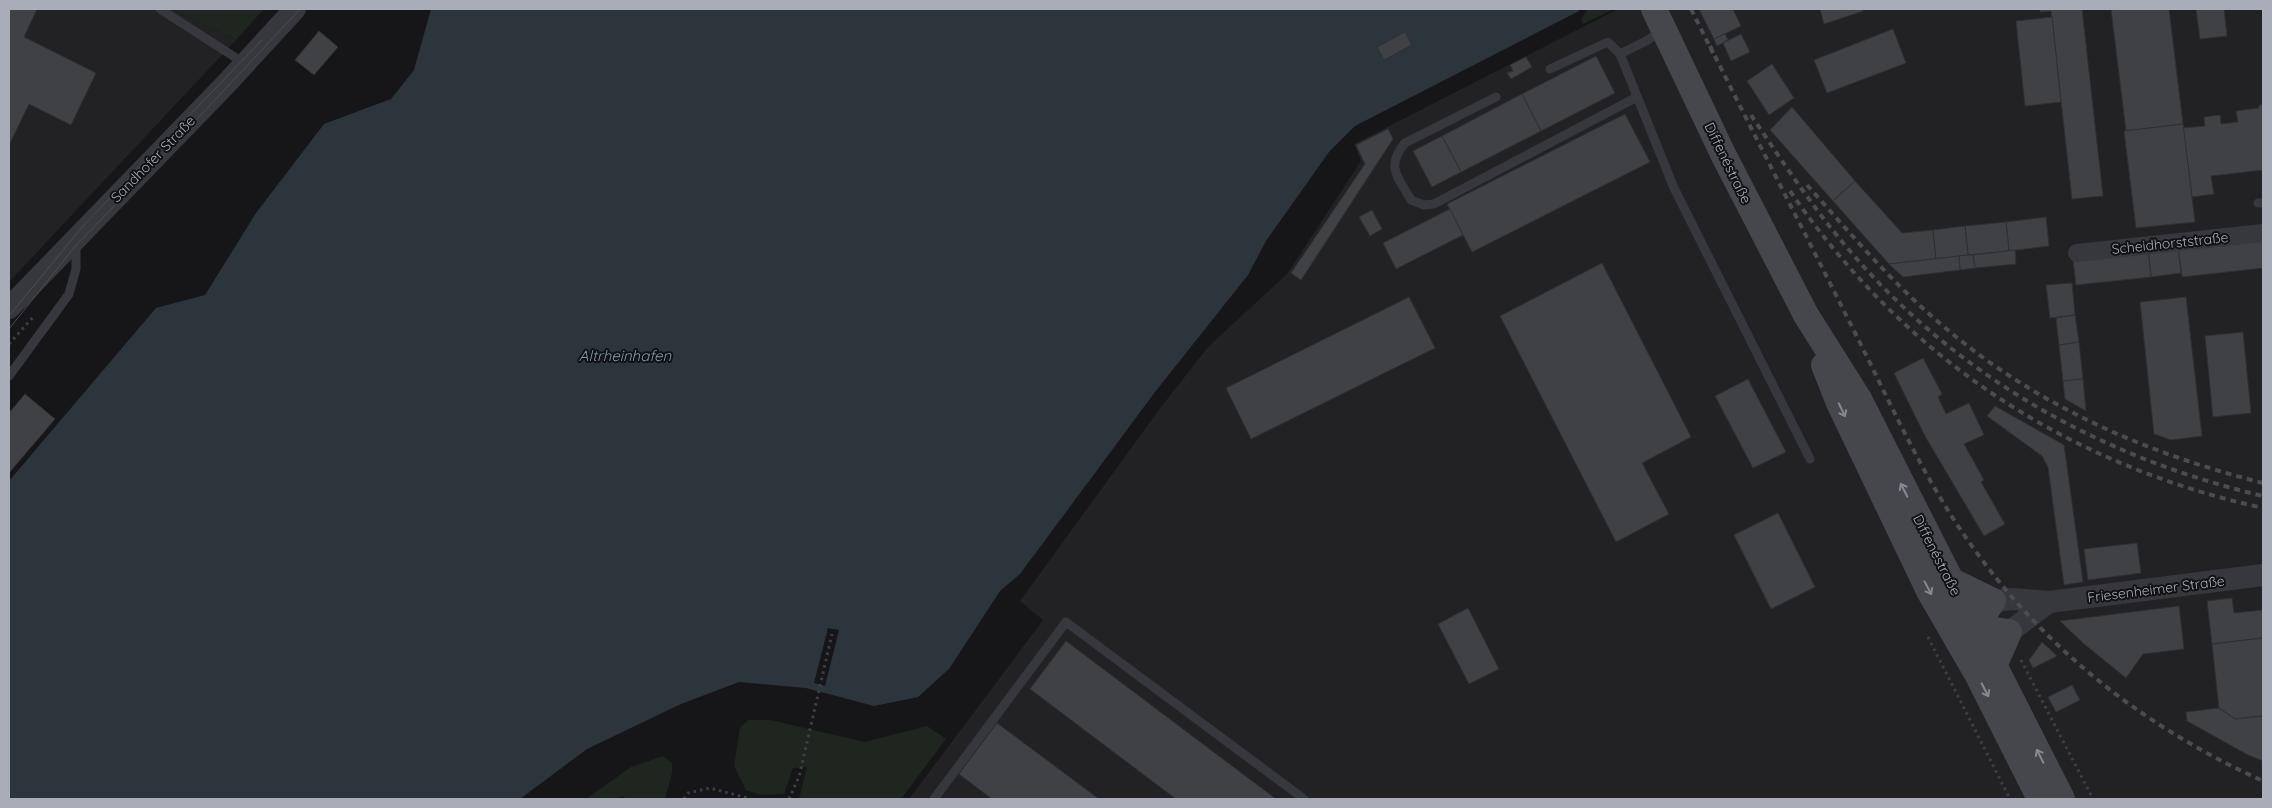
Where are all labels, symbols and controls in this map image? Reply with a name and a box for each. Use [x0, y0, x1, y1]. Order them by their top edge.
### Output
street label: Sandhofer Straße [107, 112, 199, 206]
street label: Diffenéstraße [1701, 119, 1756, 207]
street label: Scheidhorststraße [2111, 228, 2229, 258]
water label: Altrheinhafen [579, 346, 672, 365]
one-way arrow [1837, 402, 1847, 417]
one-way arrow [1899, 482, 1909, 497]
street label: Diffenéstraße [1909, 512, 1965, 599]
street label: Friesenheimer Straße [2086, 572, 2226, 606]
one-way arrow [1923, 581, 1933, 596]
one-way arrow [1980, 683, 1990, 698]
one-way arrow [2035, 749, 2044, 764]

